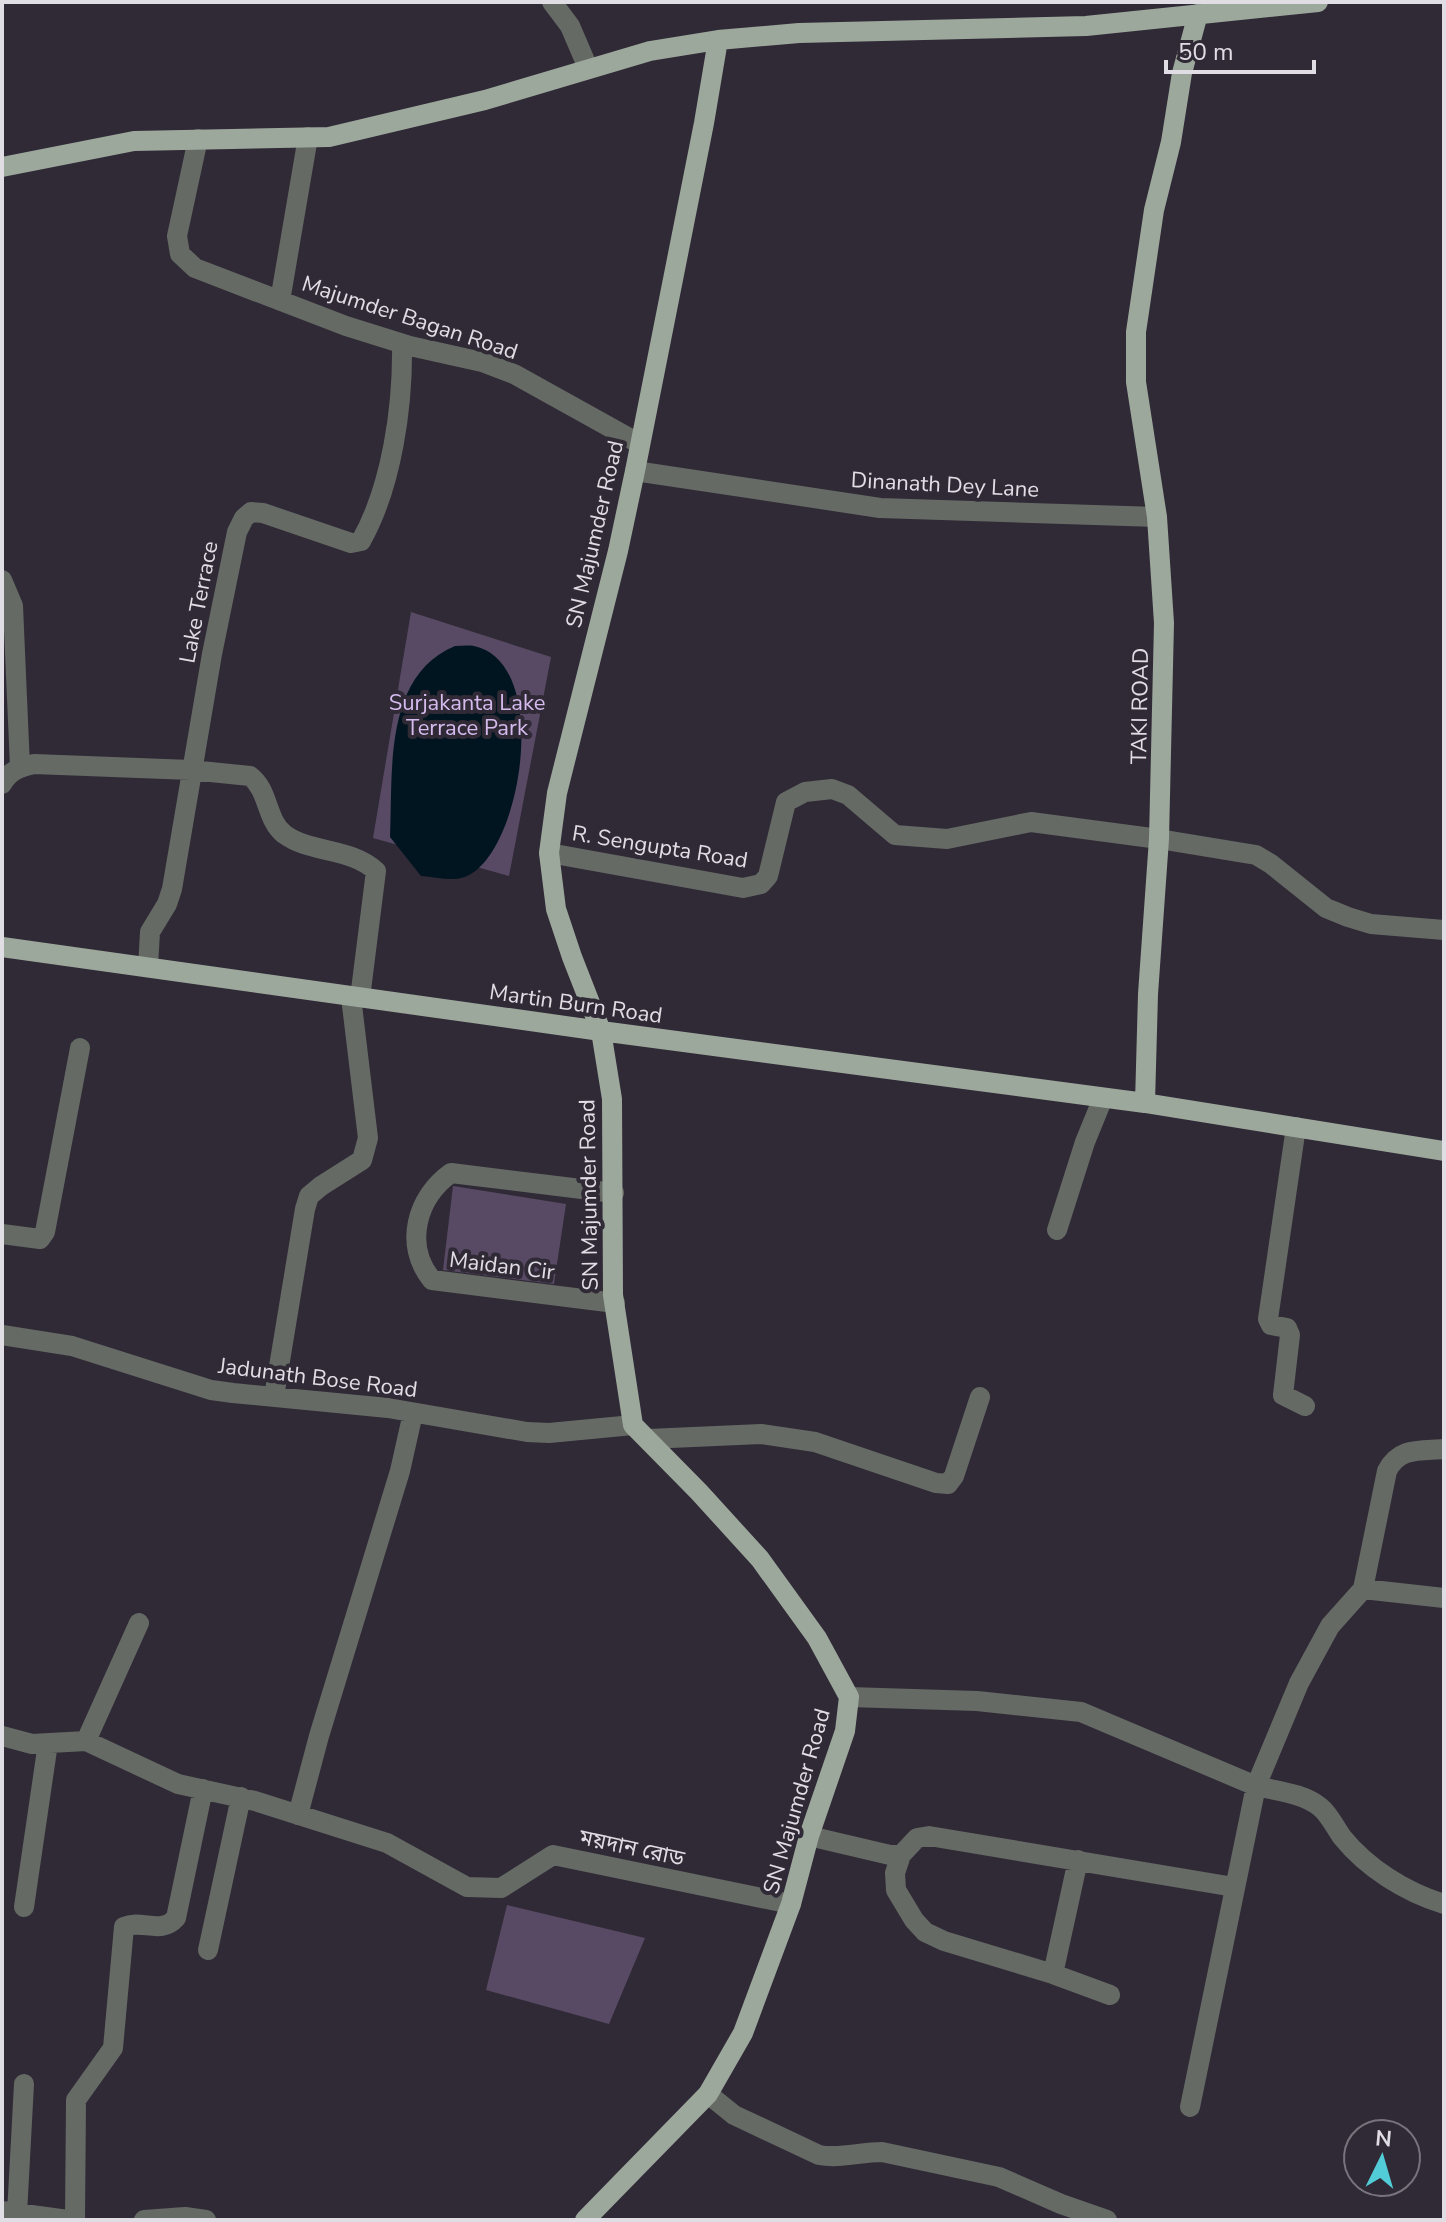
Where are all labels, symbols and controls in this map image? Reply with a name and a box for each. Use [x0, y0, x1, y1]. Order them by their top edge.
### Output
scale bar [1166, 24, 1314, 74]
text: 50 m [1178, 36, 1234, 68]
street label: Majumder Bagan Road [298, 269, 521, 367]
street label: SN Majumder Road [559, 438, 631, 631]
street label: Dinanath Dey Lane [850, 465, 1040, 505]
street label: Lake Terrace [172, 538, 226, 666]
street label: TAKI ROAD [1124, 648, 1156, 764]
park label: Surjakanta Lake Terrace Park [389, 688, 545, 743]
street label: R. Sengupta Road [570, 818, 750, 876]
street label: Martin Burn Road [487, 977, 664, 1031]
street label: SN Majumder Road [572, 1099, 606, 1291]
street label: Maidan Cir [447, 1245, 556, 1287]
street label: Jadunath Bose Road [216, 1351, 419, 1405]
street label: SN Majumder Road [756, 1705, 838, 1897]
street label: ময়দান রোড [575, 1822, 687, 1874]
north arrow [1342, 2118, 1422, 2198]
text: N [1374, 2123, 1393, 2155]

